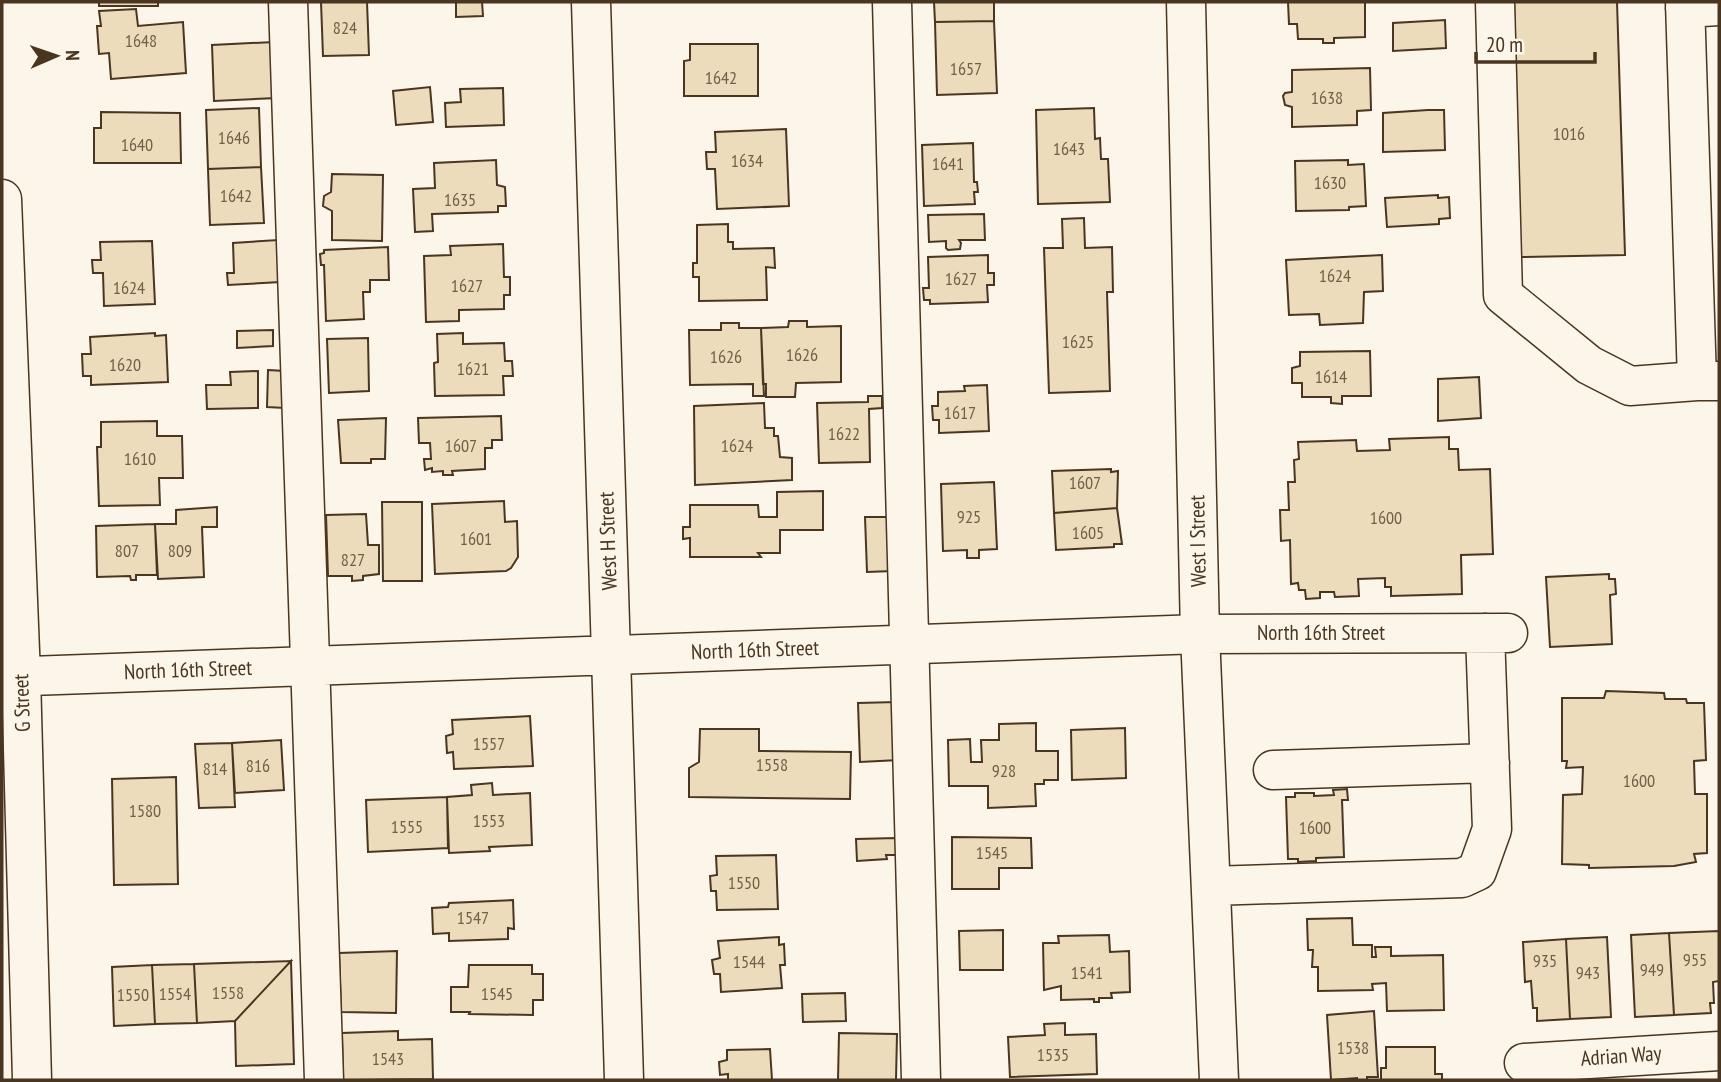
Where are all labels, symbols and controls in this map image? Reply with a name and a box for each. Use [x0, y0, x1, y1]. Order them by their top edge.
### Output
house number: 824 [333, 16, 357, 39]
north arrow [21, 21, 91, 91]
scale bar [1476, 21, 1595, 65]
house number: 1648 [125, 29, 157, 52]
text: 20 m [1486, 31, 1523, 58]
text: N [61, 50, 85, 61]
house number: 1657 [950, 57, 982, 80]
house number: 1642 [705, 66, 737, 89]
house number: 1638 [1311, 86, 1343, 109]
house number: 1016 [1553, 122, 1585, 145]
house number: 1646 [218, 126, 250, 149]
house number: 1640 [121, 133, 153, 156]
house number: 1643 [1053, 137, 1085, 160]
house number: 1634 [731, 149, 763, 172]
house number: 1641 [932, 152, 964, 175]
house number: 1630 [1314, 171, 1346, 194]
house number: 1642 [220, 184, 252, 207]
house number: 1635 [444, 188, 476, 211]
house number: 1624 [1319, 264, 1351, 287]
house number: 1627 [945, 267, 977, 290]
house number: 1627 [451, 274, 483, 297]
house number: 1624 [113, 276, 145, 299]
house number: 1625 [1062, 330, 1094, 353]
house number: 1626 [786, 343, 818, 366]
house number: 1626 [710, 345, 742, 368]
house number: 1620 [109, 353, 141, 376]
house number: 1621 [457, 357, 489, 380]
house number: 1614 [1315, 365, 1347, 388]
house number: 1617 [944, 401, 976, 424]
house number: 1622 [828, 422, 860, 445]
house number: 1607 [445, 434, 477, 457]
house number: 1624 [721, 434, 753, 457]
house number: 1610 [124, 447, 156, 470]
house number: 1607 [1069, 471, 1101, 494]
street label: West H Street [592, 491, 623, 591]
street label: West I Street [1183, 494, 1212, 587]
house number: 925 [957, 505, 981, 528]
house number: 1600 [1370, 506, 1402, 529]
house number: 1605 [1072, 521, 1104, 544]
house number: 1601 [460, 527, 492, 550]
house number: 807 [115, 539, 139, 562]
house number: 809 [168, 539, 192, 562]
house number: 827 [341, 548, 365, 571]
street label: North 16th Street [1257, 619, 1385, 646]
street label: North 16th Street [691, 634, 820, 665]
street label: North 16th Street [124, 654, 253, 685]
street label: G Street [7, 673, 36, 733]
house number: 1557 [473, 732, 505, 755]
house number: 1558 [756, 753, 788, 776]
house number: 816 [246, 754, 270, 777]
house number: 814 [203, 757, 227, 780]
house number: 928 [992, 759, 1016, 782]
house number: 1600 [1623, 769, 1655, 792]
house number: 1580 [129, 799, 161, 822]
house number: 1553 [473, 809, 505, 832]
house number: 1555 [391, 815, 423, 838]
house number: 1600 [1299, 816, 1331, 839]
house number: 1545 [976, 841, 1008, 864]
house number: 1550 [728, 871, 760, 894]
house number: 1547 [457, 906, 489, 929]
house number: 955 [1683, 948, 1707, 971]
house number: 935 [1533, 949, 1557, 972]
house number: 1544 [733, 950, 765, 973]
house number: 949 [1640, 958, 1664, 981]
house number: 1541 [1071, 961, 1103, 984]
house number: 943 [1576, 961, 1600, 984]
house number: 1558 [212, 981, 244, 1004]
house number: 1554 [159, 982, 191, 1005]
house number: 1545 [481, 982, 513, 1005]
house number: 1550 [117, 983, 149, 1006]
house number: 1538 [1337, 1036, 1369, 1059]
street label: Adrian Way [1580, 1039, 1662, 1072]
house number: 1535 [1037, 1043, 1069, 1066]
house number: 1543 [372, 1047, 404, 1070]

